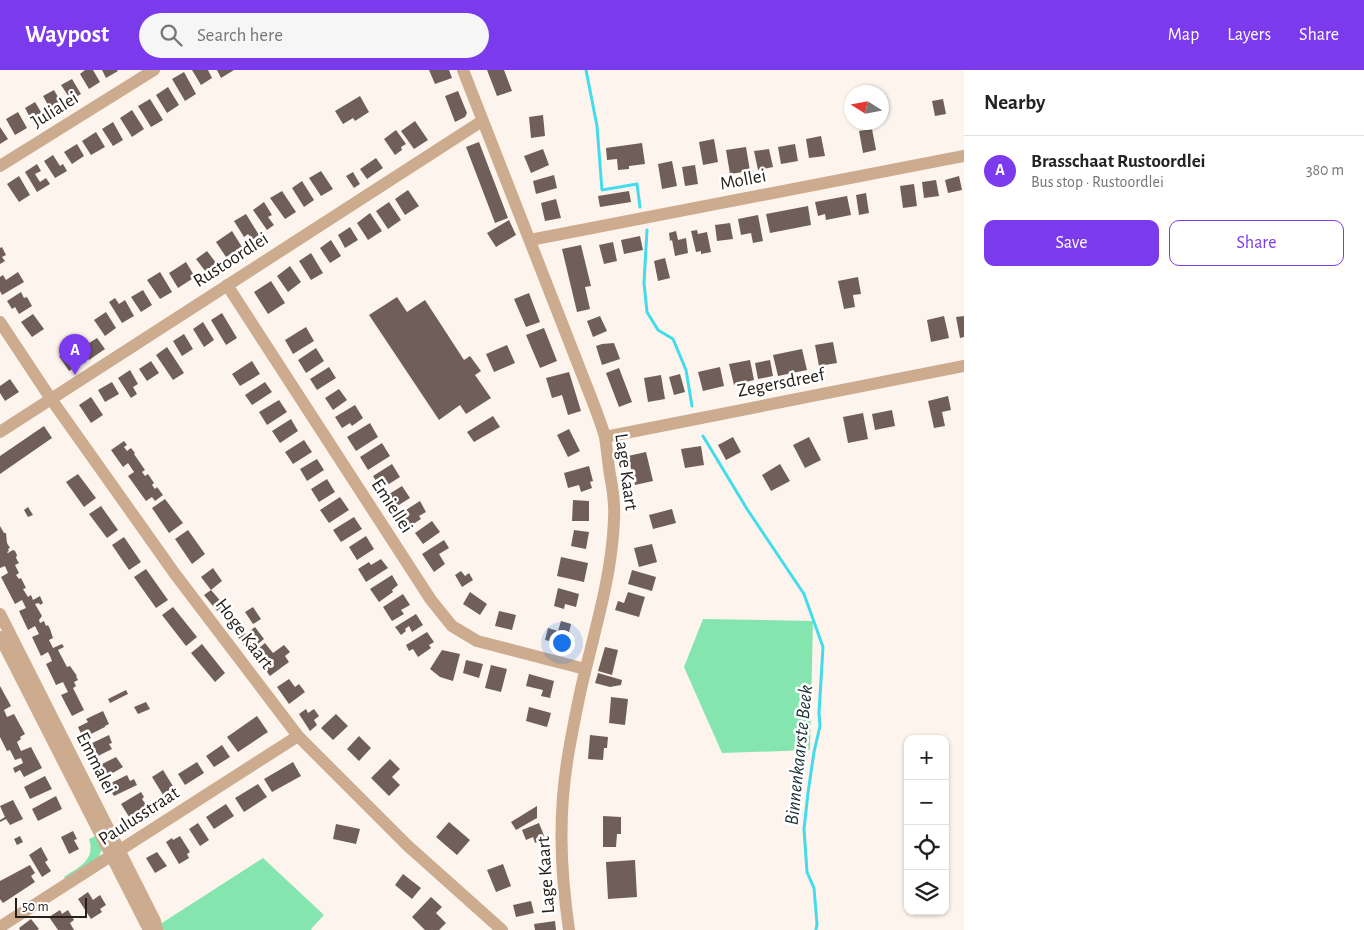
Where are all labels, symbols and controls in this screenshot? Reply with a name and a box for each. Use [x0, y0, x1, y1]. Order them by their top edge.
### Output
search box [139, 13, 489, 58]
icon: search [157, 21, 185, 49]
text: Waypost [25, 23, 109, 47]
text: Search here [197, 26, 283, 45]
text: Map [1168, 26, 1199, 44]
text: Layers [1227, 26, 1271, 44]
text: Share [1299, 26, 1339, 44]
north arrow [844, 85, 889, 130]
street label: Julialei [28, 88, 82, 132]
text: Nearby [984, 92, 1045, 113]
text: Brasschaat Rustoordlei [1031, 152, 1206, 171]
text: A [995, 162, 1005, 178]
text: 380 m [1306, 162, 1344, 178]
street label: Mollei [718, 166, 768, 194]
text: Bus stop · Rustoordlei [1031, 174, 1164, 190]
button: Save [984, 220, 1159, 266]
button: Share [1169, 220, 1344, 266]
street label: Rustoordlei [190, 229, 272, 291]
pin: A [59, 334, 91, 375]
street label: Zegersdreef [736, 365, 827, 401]
street label: Lage Kaart [611, 432, 641, 512]
street label: Emiellei [368, 476, 416, 536]
street label: Hoge Kaart [211, 595, 277, 673]
your location [549, 630, 575, 656]
water label: Binnenkaarste Beek [782, 684, 816, 826]
street label: Emmalei [73, 729, 119, 797]
map controls [904, 735, 949, 915]
button: + [904, 735, 949, 780]
button: − [904, 780, 949, 825]
street label: Paulusstraat [95, 783, 183, 849]
button: locate [904, 825, 949, 870]
street label: Lage Kaart [534, 836, 558, 914]
button: layers [904, 870, 949, 915]
scale bar [15, 895, 88, 918]
text: 50 m [22, 900, 49, 914]

